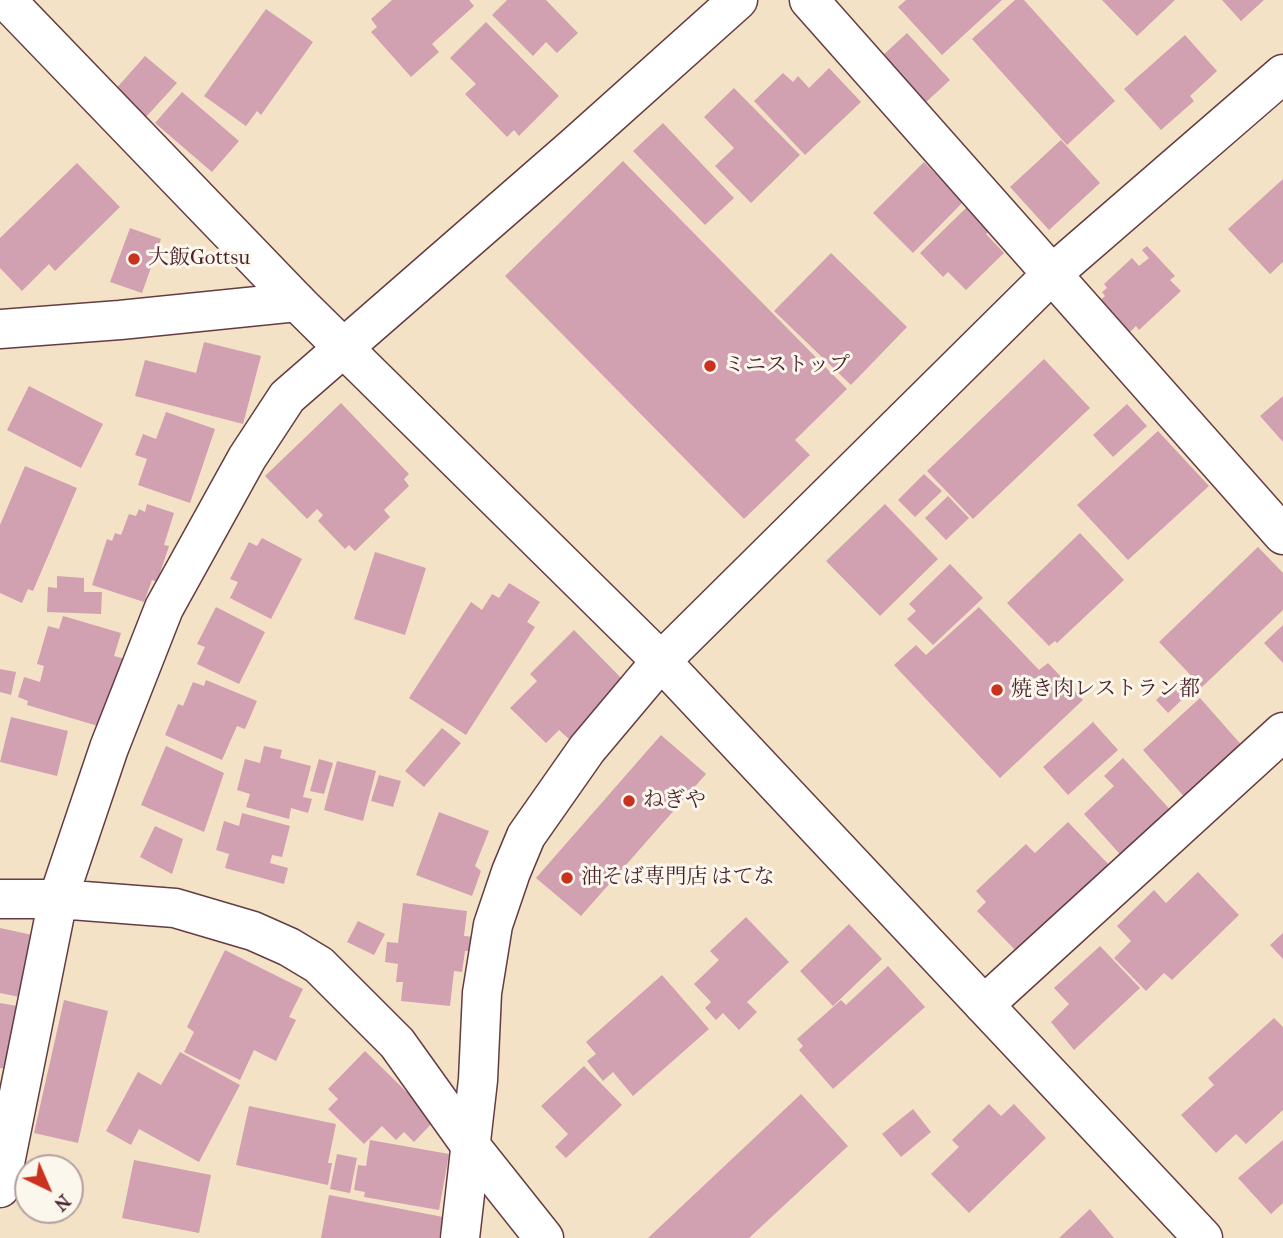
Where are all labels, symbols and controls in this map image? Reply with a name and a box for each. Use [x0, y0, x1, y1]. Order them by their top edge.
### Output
place label: 大飯Gottsu [148, 246, 250, 272]
marker: 大飯Gottsu [126, 251, 142, 267]
place label: ミニストップ [724, 353, 850, 379]
marker: ミニストップ [702, 358, 718, 374]
place label: 焼き肉レストラン都 [1011, 677, 1200, 703]
marker: 焼き肉レストラン都 [989, 682, 1005, 698]
place label: ねぎや [643, 788, 706, 814]
marker: ねぎや [621, 793, 637, 809]
place label: 油そば専門店 はてな [581, 865, 775, 891]
marker: 油そば専門店 はてな [559, 870, 575, 886]
north arrow [14, 1154, 84, 1224]
text: N [49, 1190, 75, 1216]

